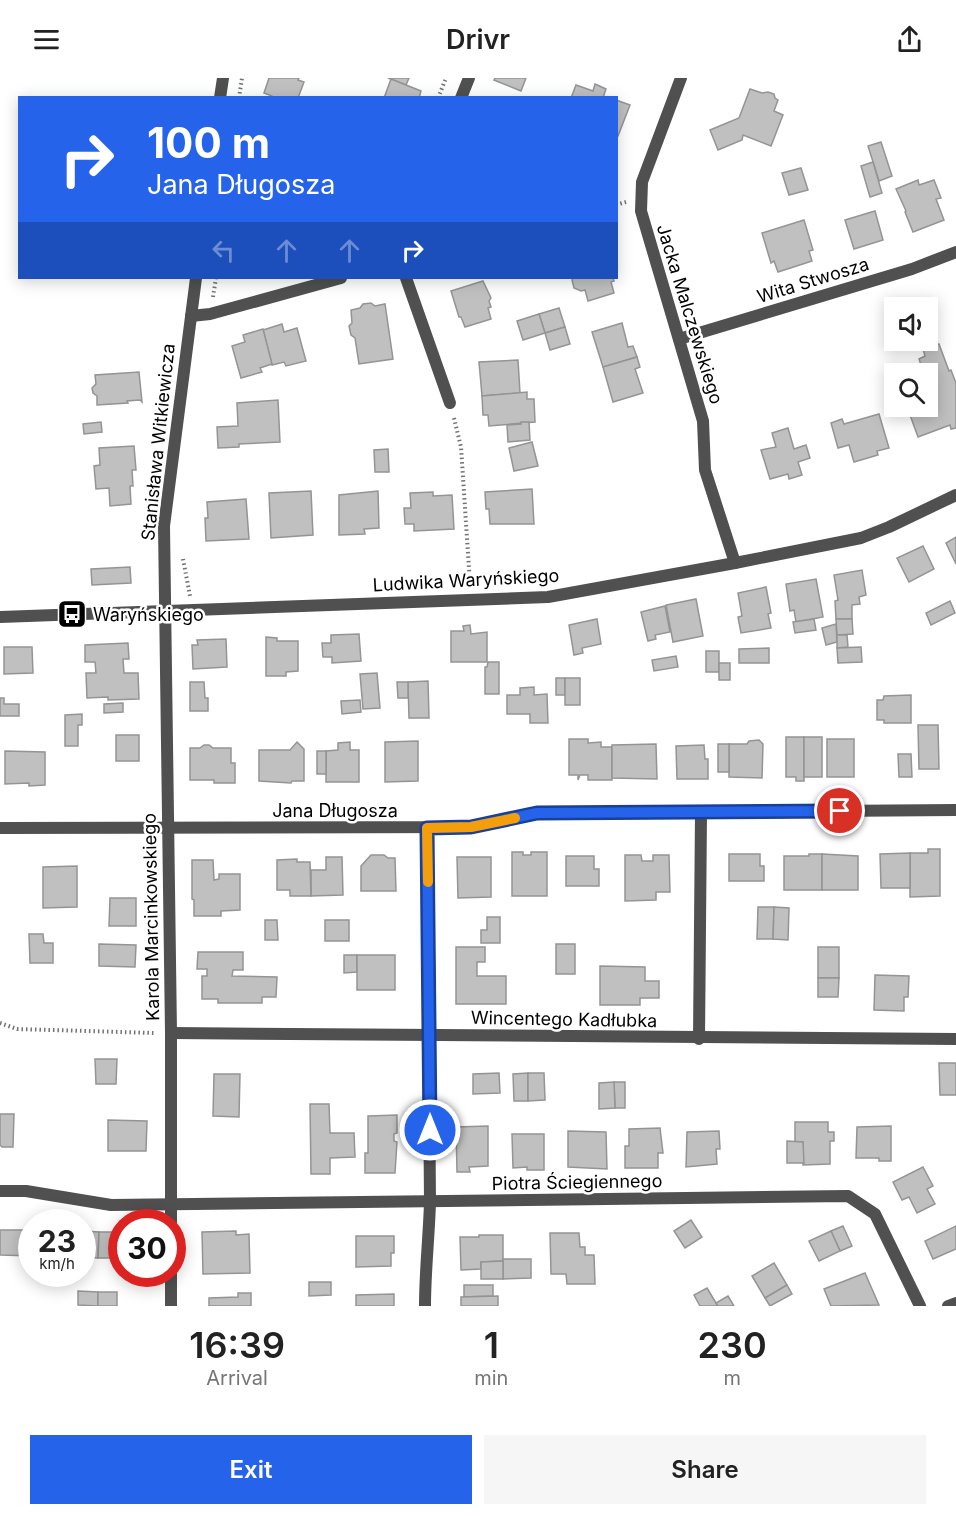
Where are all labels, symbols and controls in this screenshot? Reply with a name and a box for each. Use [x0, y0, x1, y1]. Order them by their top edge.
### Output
icon: menu [30, 23, 63, 56]
text: Drivr [446, 23, 510, 56]
icon: share [893, 23, 926, 56]
text: 100 m [147, 117, 270, 168]
icon: right [48, 120, 126, 198]
text: Jana Długosza [147, 168, 335, 201]
street label: Jacka Malczewskiego [653, 221, 727, 407]
icon: left [207, 234, 240, 267]
icon: ahead [270, 234, 303, 267]
icon: ahead [333, 234, 366, 267]
icon: right [396, 234, 429, 267]
street label: Wita Stwosza [755, 253, 871, 307]
map controls [884, 297, 938, 417]
button: sound [884, 297, 938, 351]
street label: Stanisława Witkiewicza [137, 342, 179, 542]
button: search [884, 363, 938, 417]
street label: Ludwika Waryńskiego [372, 565, 560, 595]
bus stop icon: Waryńskiego [56, 598, 88, 630]
place label: Waryńskiego [93, 604, 204, 625]
pin [814, 785, 865, 836]
icon: arrive [823, 794, 856, 827]
street label: Jana Długosza [272, 800, 398, 821]
street label: Karola Marcinkowskiego [139, 813, 163, 1021]
street label: Wincentego Kadłubka [471, 1007, 657, 1031]
position arrow [398, 1098, 462, 1162]
street label: Piotra Ściegiennego [491, 1169, 663, 1194]
speed limit sign: 30 [108, 1209, 186, 1287]
text: 23 [38, 1223, 76, 1259]
text: km/h [39, 1254, 75, 1273]
text: 16:39 [189, 1323, 285, 1367]
text: 1 [484, 1323, 499, 1367]
text: 230 [698, 1323, 767, 1367]
text: Arrival [206, 1366, 268, 1390]
text: min [474, 1366, 508, 1390]
text: m [723, 1366, 741, 1390]
button: Exit [30, 1435, 472, 1504]
button: Share [484, 1435, 926, 1504]

